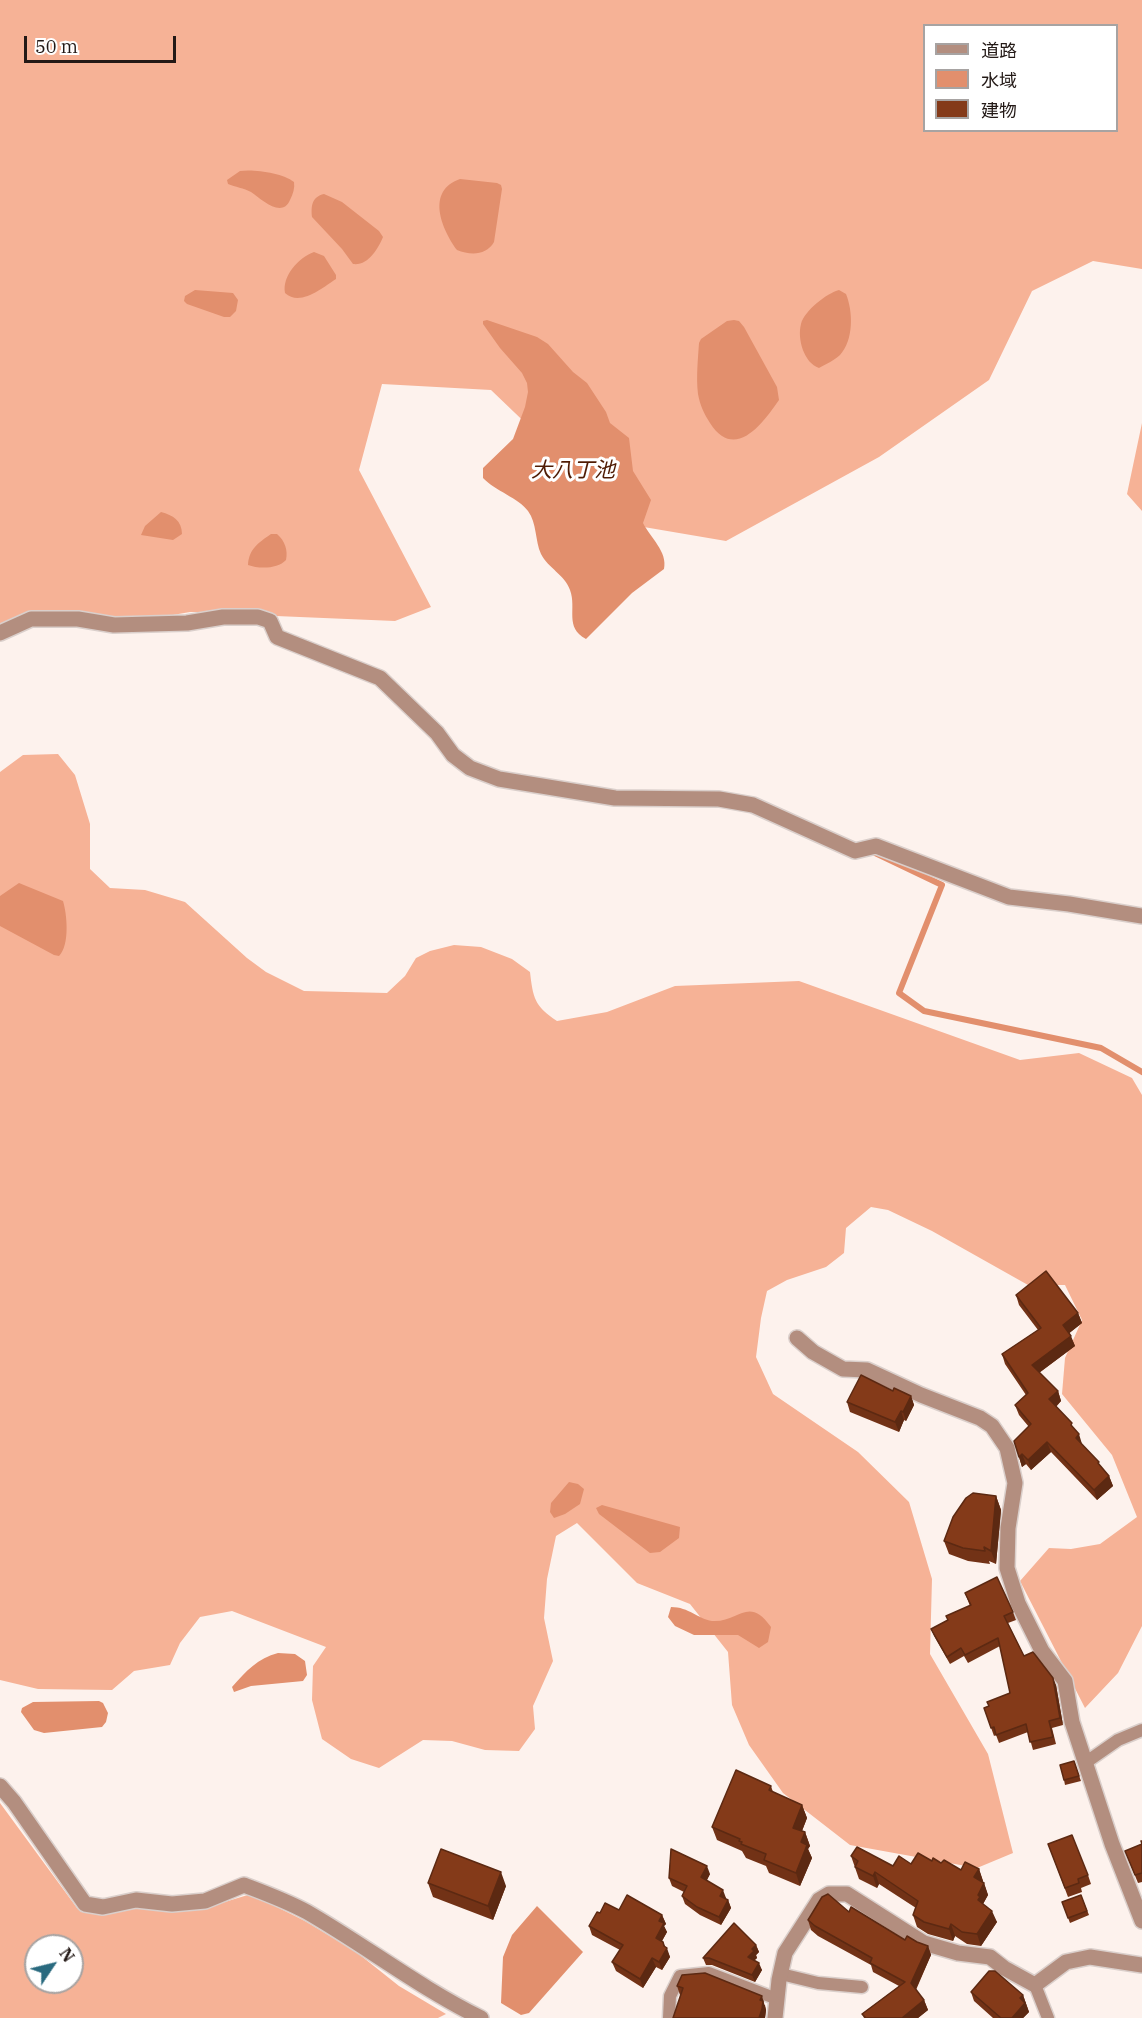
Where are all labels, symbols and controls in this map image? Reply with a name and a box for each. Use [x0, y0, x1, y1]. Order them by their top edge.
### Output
scale bar [27, 24, 178, 62]
legend [923, 24, 1118, 132]
text: 50 m [35, 35, 78, 58]
text: 道路 [981, 39, 1017, 62]
text: 水域 [981, 69, 1017, 92]
text: 建物 [981, 99, 1017, 122]
water label: 大八丁池 [531, 458, 615, 484]
north arrow [24, 1934, 84, 1994]
text: N [55, 1944, 79, 1966]

